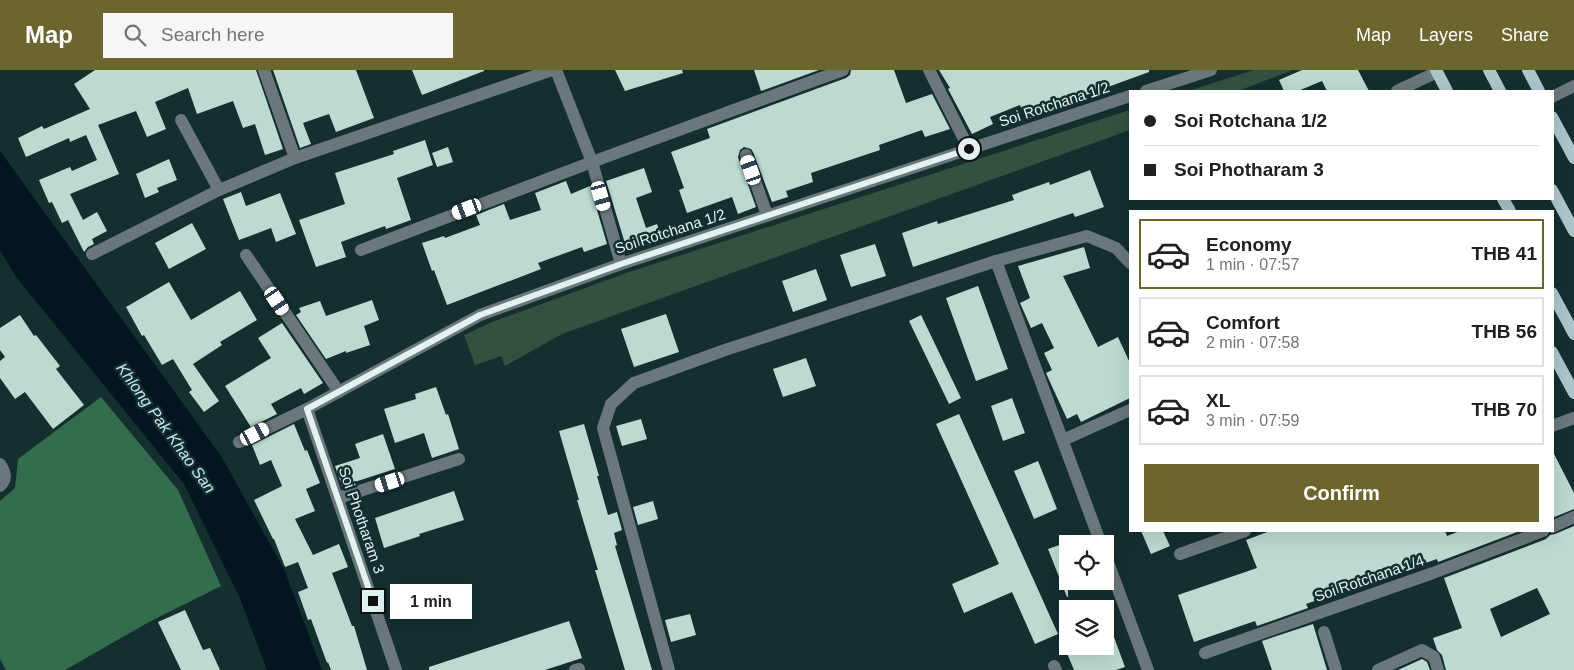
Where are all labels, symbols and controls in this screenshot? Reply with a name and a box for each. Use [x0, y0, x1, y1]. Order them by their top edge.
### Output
search box [103, 13, 453, 58]
text: Map [25, 21, 73, 48]
icon: search [121, 21, 149, 49]
text: Search here [161, 24, 265, 45]
text: Map [1356, 25, 1391, 45]
text: Layers [1419, 25, 1473, 45]
text: Share [1501, 25, 1549, 45]
street label: Soi Rotchana 1/2 [997, 78, 1111, 130]
text: Soi Rotchana 1/2 [1174, 110, 1327, 131]
route start [958, 138, 980, 160]
car [739, 153, 762, 187]
text: Soi Photharam 3 [1174, 159, 1324, 180]
car [589, 180, 612, 212]
car [450, 197, 483, 221]
street label: Soi Rotchana 1/2 [613, 205, 727, 257]
icon: car [1146, 232, 1191, 277]
text: Economy [1206, 234, 1292, 255]
text: THB 41 [1472, 243, 1537, 264]
text: 1 min · 07:57 [1206, 256, 1299, 273]
car [262, 284, 291, 318]
icon: car [1146, 310, 1191, 355]
text: Comfort [1206, 312, 1280, 333]
text: THB 56 [1472, 321, 1537, 342]
text: 2 min · 07:58 [1206, 334, 1299, 351]
water label: Khlong Pak Khao San [113, 360, 219, 496]
icon: car [1146, 388, 1191, 433]
text: XL [1206, 390, 1230, 411]
text: THB 70 [1472, 399, 1537, 420]
text: 3 min · 07:59 [1206, 412, 1299, 429]
car [238, 421, 271, 447]
street label: Soi Photharam 3 [336, 464, 388, 576]
button: Confirm [1144, 464, 1539, 522]
car [373, 470, 406, 494]
map controls [1059, 535, 1114, 655]
button: locate [1059, 535, 1114, 590]
street label: Soi Rotchana 1/4 [1312, 551, 1426, 605]
callout: 1 min [390, 584, 473, 618]
route end [362, 590, 384, 612]
text: 1 min [410, 593, 452, 610]
button: layers [1059, 600, 1114, 655]

